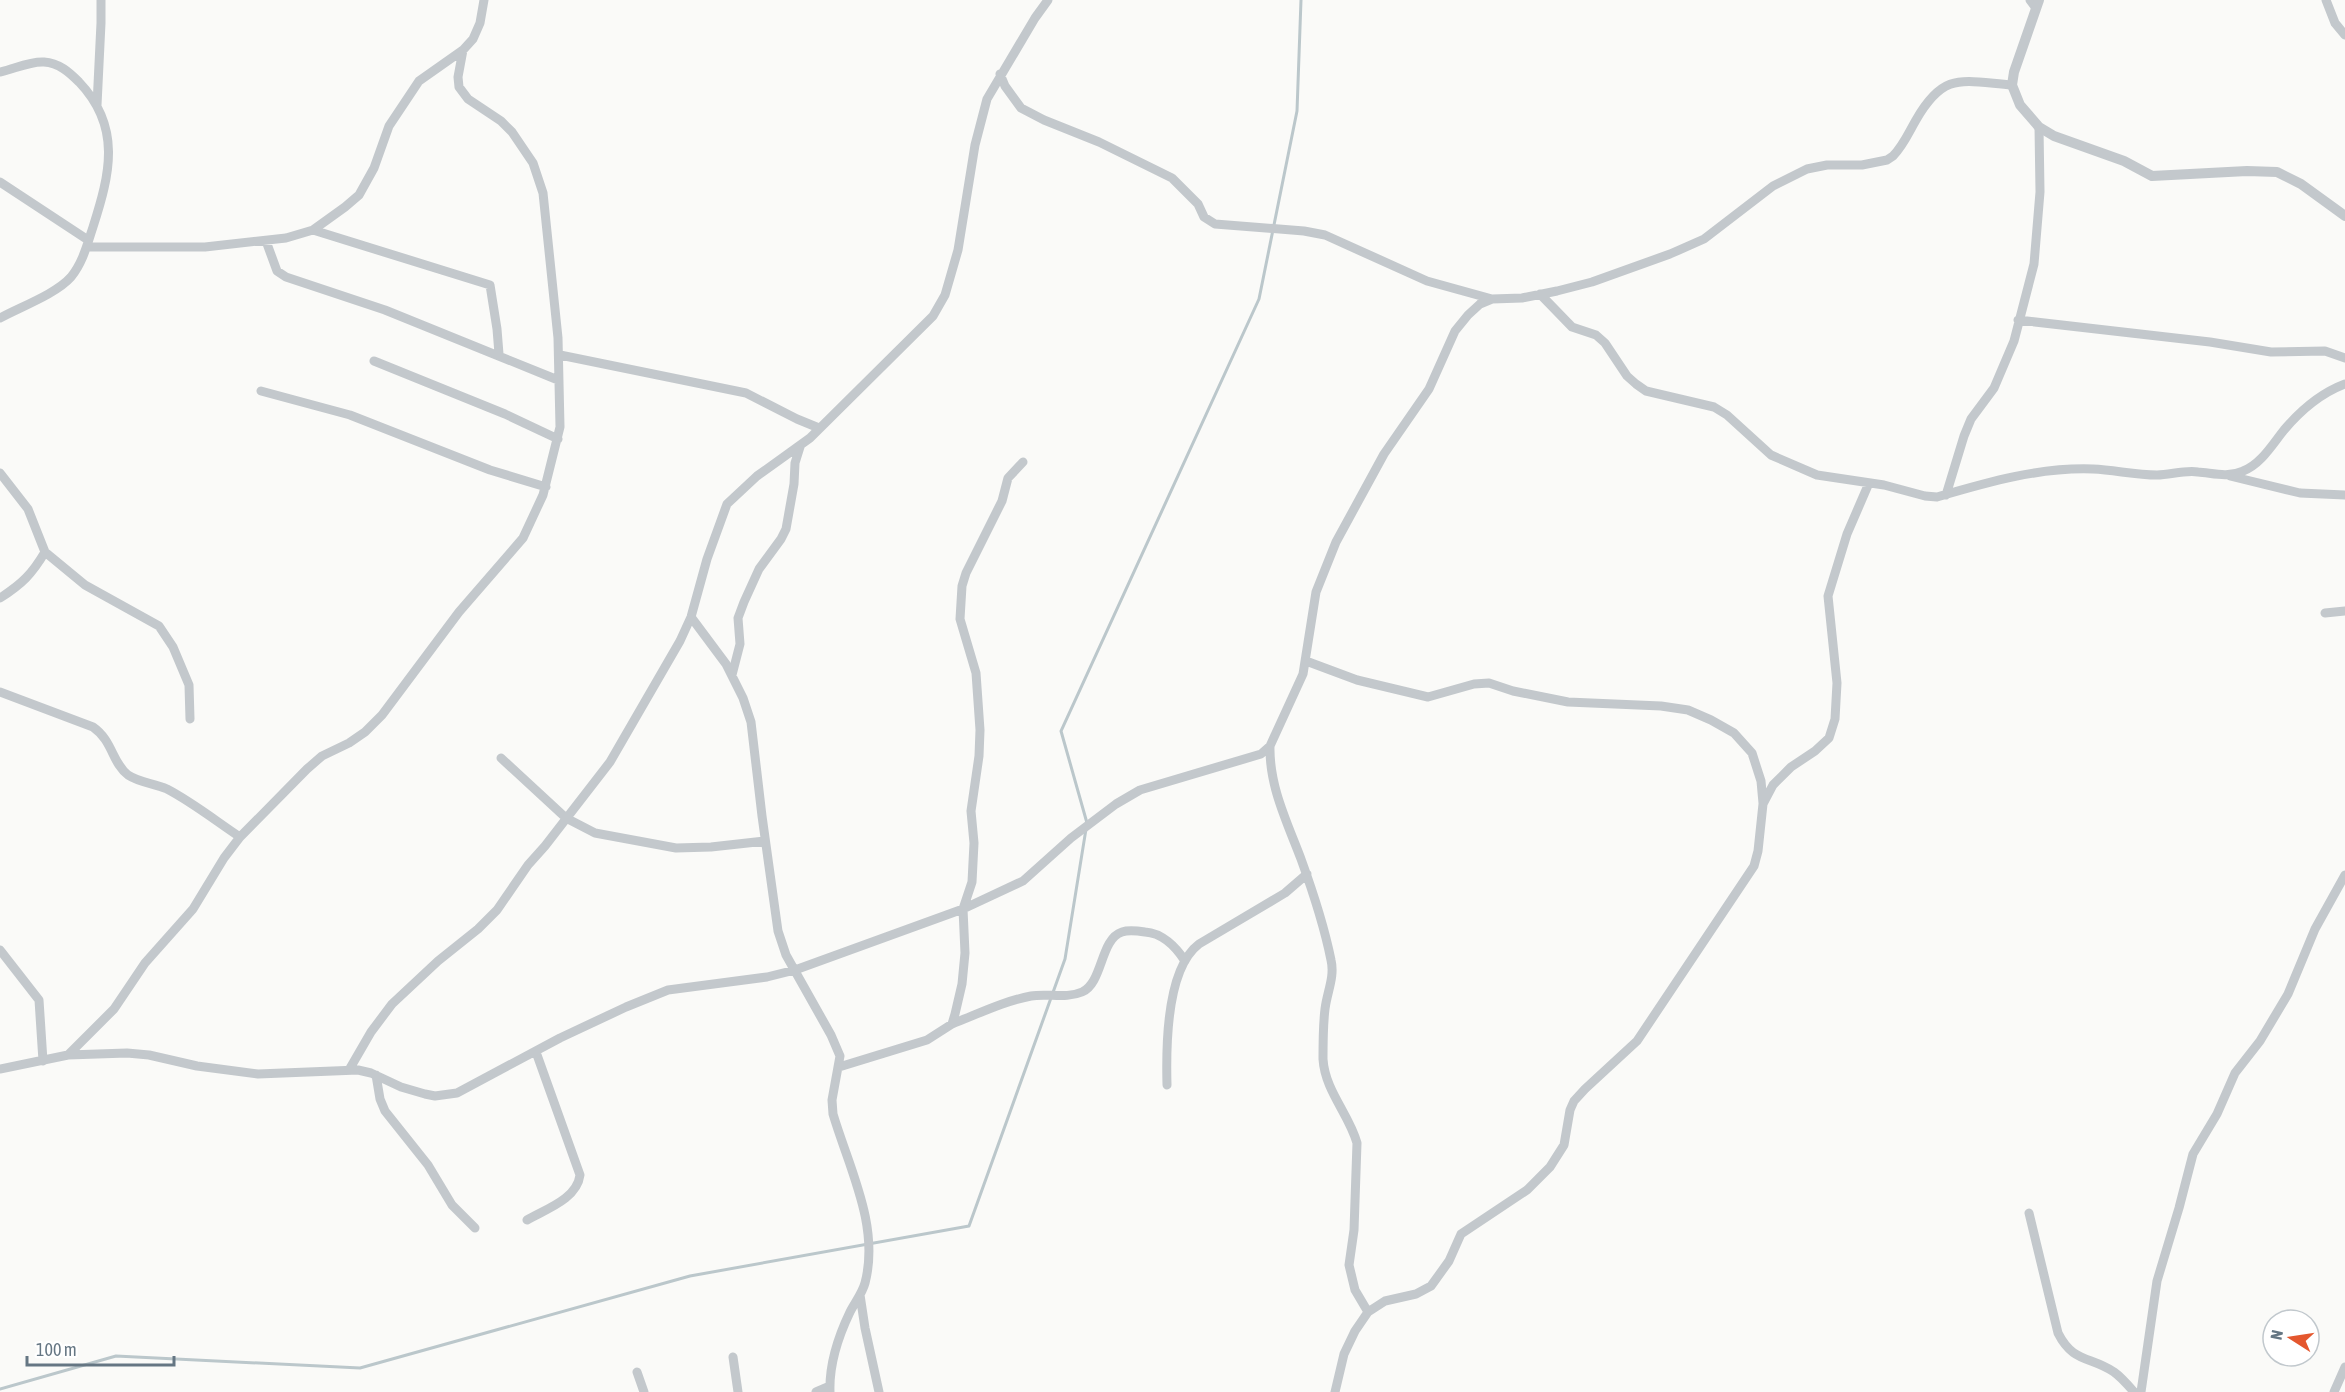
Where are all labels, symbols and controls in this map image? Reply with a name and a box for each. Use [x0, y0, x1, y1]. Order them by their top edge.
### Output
north arrow [2261, 1308, 2321, 1368]
text: N [2267, 1328, 2286, 1341]
scale bar [27, 1329, 174, 1367]
text: 100 m [36, 1339, 77, 1360]

